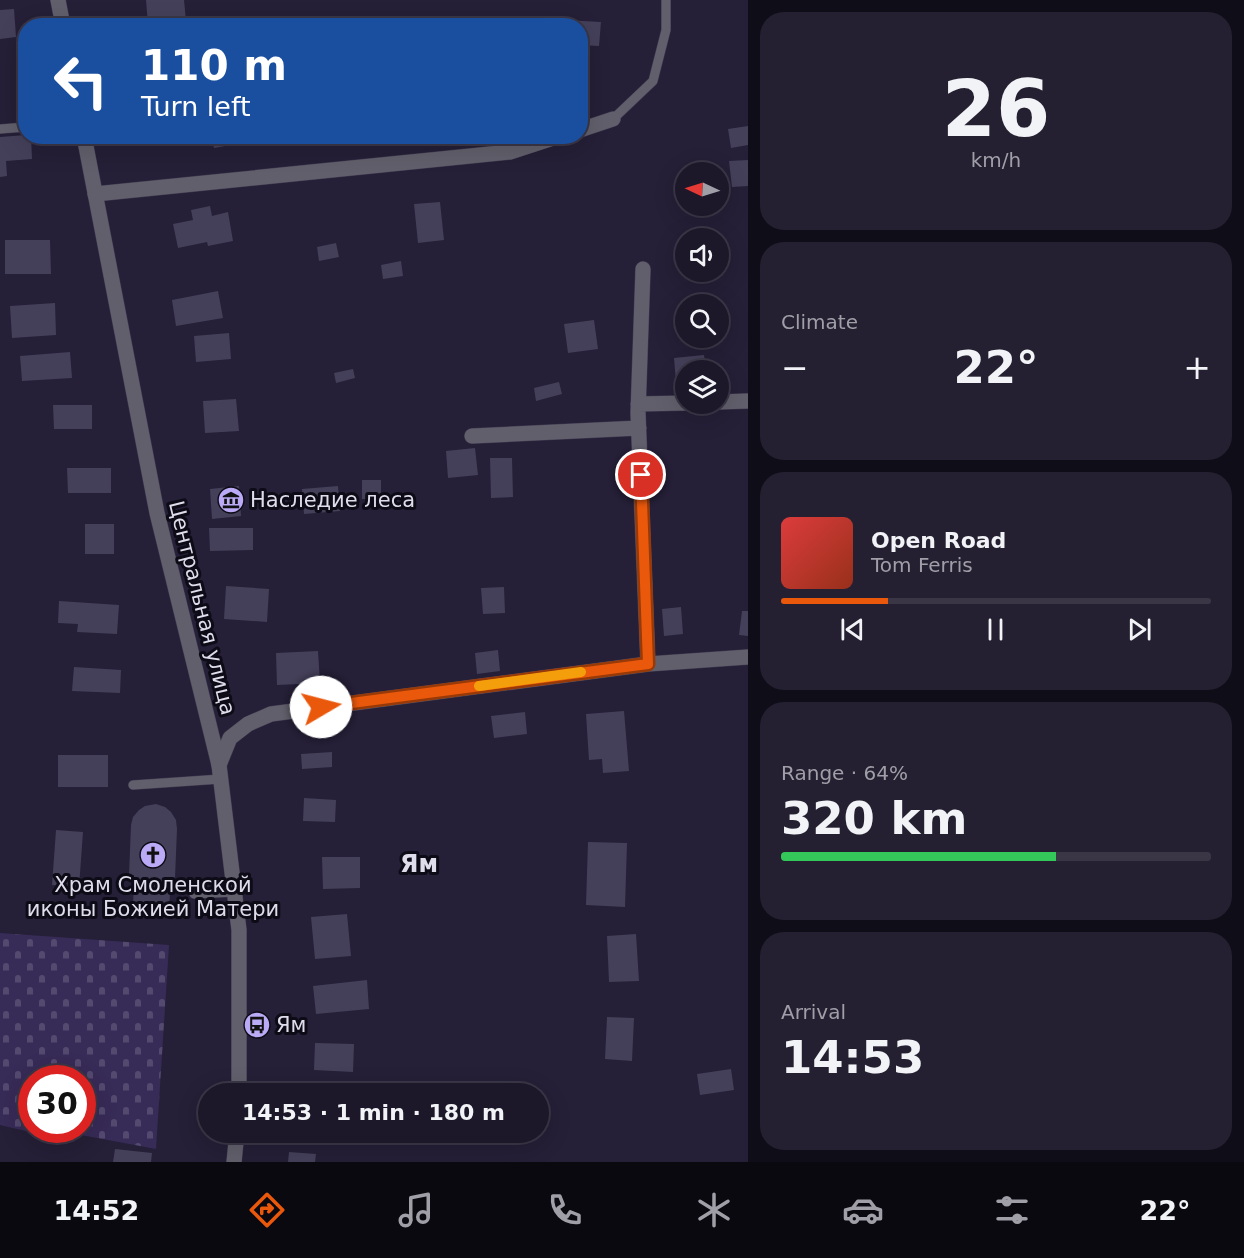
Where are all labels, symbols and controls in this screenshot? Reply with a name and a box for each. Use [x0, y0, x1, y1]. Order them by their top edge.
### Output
text: 110 m [141, 41, 287, 90]
icon: left [42, 42, 120, 120]
text: 26 [942, 64, 1050, 154]
text: Turn left [141, 91, 251, 122]
text: km/h [971, 148, 1021, 172]
north arrow [675, 162, 729, 216]
map controls [675, 162, 729, 414]
button: sound [675, 228, 729, 282]
button: search [675, 294, 729, 348]
text: Climate [781, 310, 858, 334]
text: 22° [953, 341, 1039, 394]
text: − [781, 348, 809, 387]
text: + [1183, 348, 1211, 387]
button: layers [675, 360, 729, 414]
pin [615, 449, 666, 500]
icon: arrive [624, 458, 657, 491]
museum icon: Наследие леса [216, 485, 246, 515]
place label: Наследие леса [250, 488, 415, 512]
street label: Центральная улица [164, 498, 240, 718]
text: Open Road [871, 528, 1006, 553]
text: Tom Ferris [871, 553, 973, 577]
icon: previous [836, 613, 869, 646]
icon: pause [979, 613, 1012, 646]
icon: next [1123, 613, 1156, 646]
position arrow [289, 675, 353, 739]
text: Range · 64% [781, 761, 908, 785]
text: 320 km [781, 792, 967, 845]
church icon: Храм Смоленской иконы Божией Матери [138, 840, 168, 870]
district label: Ям [400, 850, 438, 878]
place label: Храм Смоленской иконы Божией Матери [27, 873, 279, 921]
text: Arrival [781, 1000, 846, 1024]
bus stop icon: Ям [242, 1010, 272, 1040]
place label: Ям [276, 1013, 306, 1037]
text: 14:53 [781, 1031, 924, 1084]
speed limit sign: 30 [18, 1065, 96, 1143]
text: 14:53 · 1 min · 180 m [242, 1100, 505, 1125]
icon: directions [246, 1189, 288, 1231]
icon: music [395, 1189, 437, 1231]
icon: phone [544, 1189, 586, 1231]
icon: climate [693, 1189, 735, 1231]
icon: car [842, 1189, 884, 1231]
icon: filters [991, 1189, 1033, 1231]
text: 14:52 [53, 1195, 139, 1226]
text: 22° [1139, 1195, 1190, 1226]

